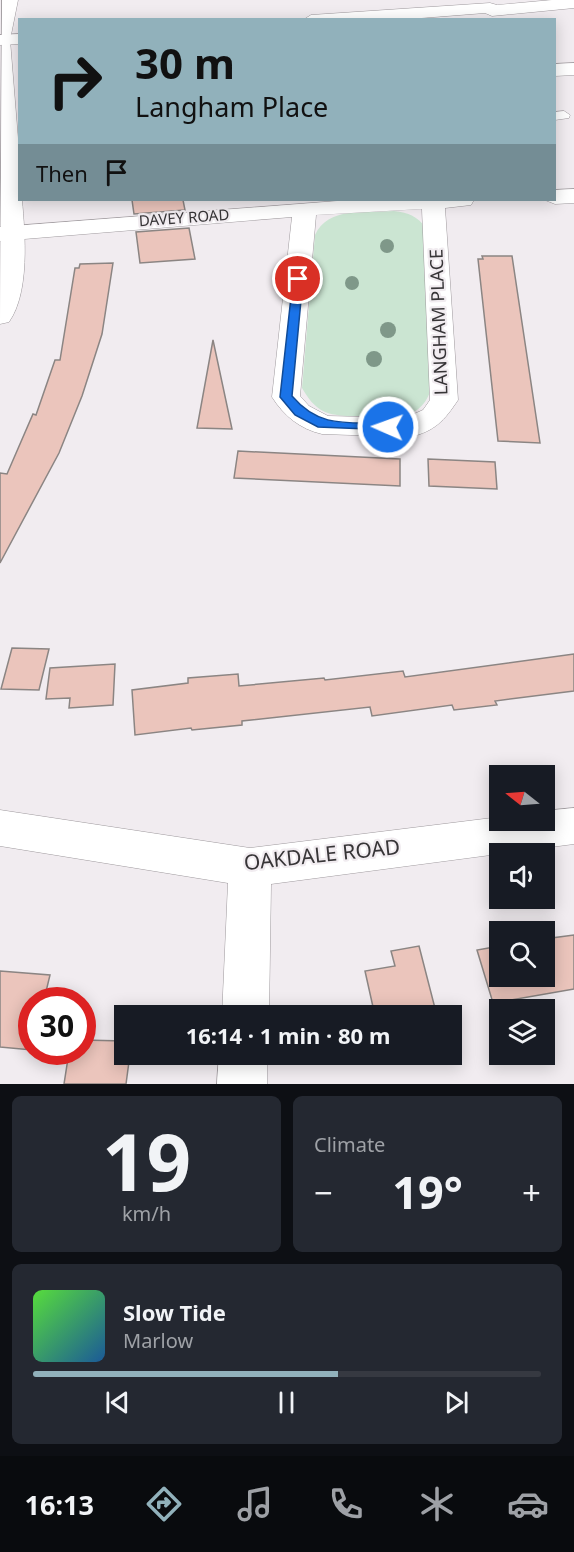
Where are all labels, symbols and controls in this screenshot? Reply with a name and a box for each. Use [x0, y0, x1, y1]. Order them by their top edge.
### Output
text: 30 m [135, 34, 235, 91]
icon: right [36, 42, 114, 120]
text: Langham Place [135, 88, 328, 125]
icon: arrive [100, 156, 133, 189]
text: Then [36, 158, 88, 188]
street label: DAVEY ROAD [138, 204, 230, 230]
street label: LANGHAM PLACE [423, 248, 453, 396]
pin [272, 253, 323, 304]
icon: arrive [281, 262, 314, 295]
position arrow [356, 395, 420, 459]
north arrow [489, 765, 555, 831]
map controls [489, 765, 555, 1065]
street label: OAKDALE ROAD [243, 832, 401, 876]
button: sound [489, 843, 555, 909]
button: search [489, 921, 555, 987]
speed limit sign: 30 [18, 987, 96, 1065]
button: layers [489, 999, 555, 1065]
text: 16:14 · 1 min · 80 m [186, 1020, 390, 1050]
text: 19 [102, 1108, 191, 1214]
text: Climate [314, 1131, 385, 1158]
text: 19° [392, 1161, 463, 1222]
text: − [314, 1170, 333, 1215]
text: + [522, 1170, 541, 1215]
text: km/h [122, 1200, 171, 1227]
text: Slow Tide [123, 1297, 226, 1327]
text: Marlow [123, 1327, 193, 1354]
icon: previous [101, 1386, 134, 1419]
icon: pause [270, 1386, 303, 1419]
icon: next [440, 1386, 473, 1419]
icon: directions [143, 1483, 185, 1525]
icon: music [234, 1483, 276, 1525]
icon: phone [325, 1483, 367, 1525]
icon: climate [416, 1483, 458, 1525]
icon: car [507, 1483, 549, 1525]
text: 16:13 [25, 1486, 94, 1523]

